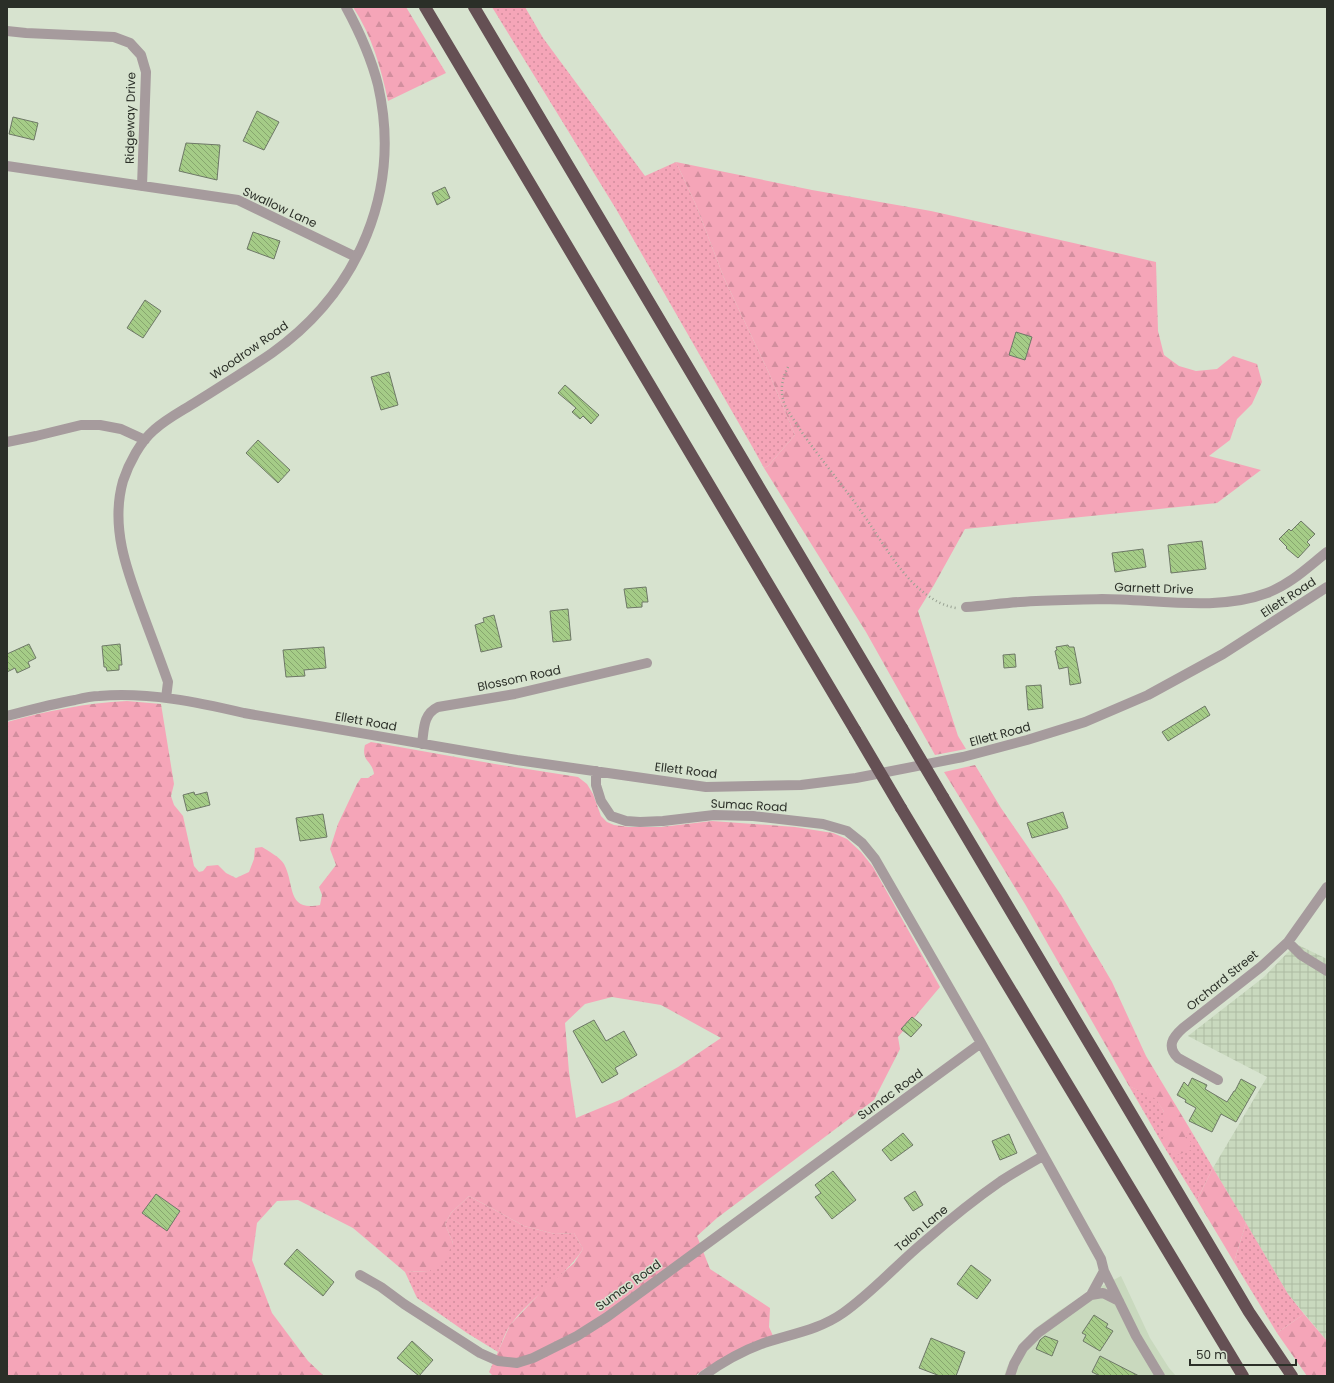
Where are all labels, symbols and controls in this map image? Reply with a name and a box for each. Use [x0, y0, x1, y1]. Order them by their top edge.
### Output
street label: Ridgeway Drive [121, 72, 139, 164]
street label: Swallow Lane [240, 182, 320, 232]
street label: Woodrow Road [207, 317, 291, 383]
street label: Ellett Road [1257, 573, 1319, 621]
street label: Garnett Drive [1114, 578, 1194, 598]
street label: Blossom Road [476, 661, 562, 695]
street label: Ellett Road [334, 707, 398, 735]
street label: Ellett Road [968, 718, 1032, 750]
street label: Ellett Road [654, 758, 718, 782]
street label: Sumac Road [710, 794, 788, 816]
street label: Orchard Street [1182, 946, 1262, 1014]
street label: Sumac Road [854, 1065, 926, 1123]
street label: Talon Lane [891, 1201, 951, 1255]
street label: Sumac Road [592, 1256, 664, 1314]
scale bar [1190, 1341, 1296, 1367]
text: 50 m [1196, 1346, 1227, 1363]

